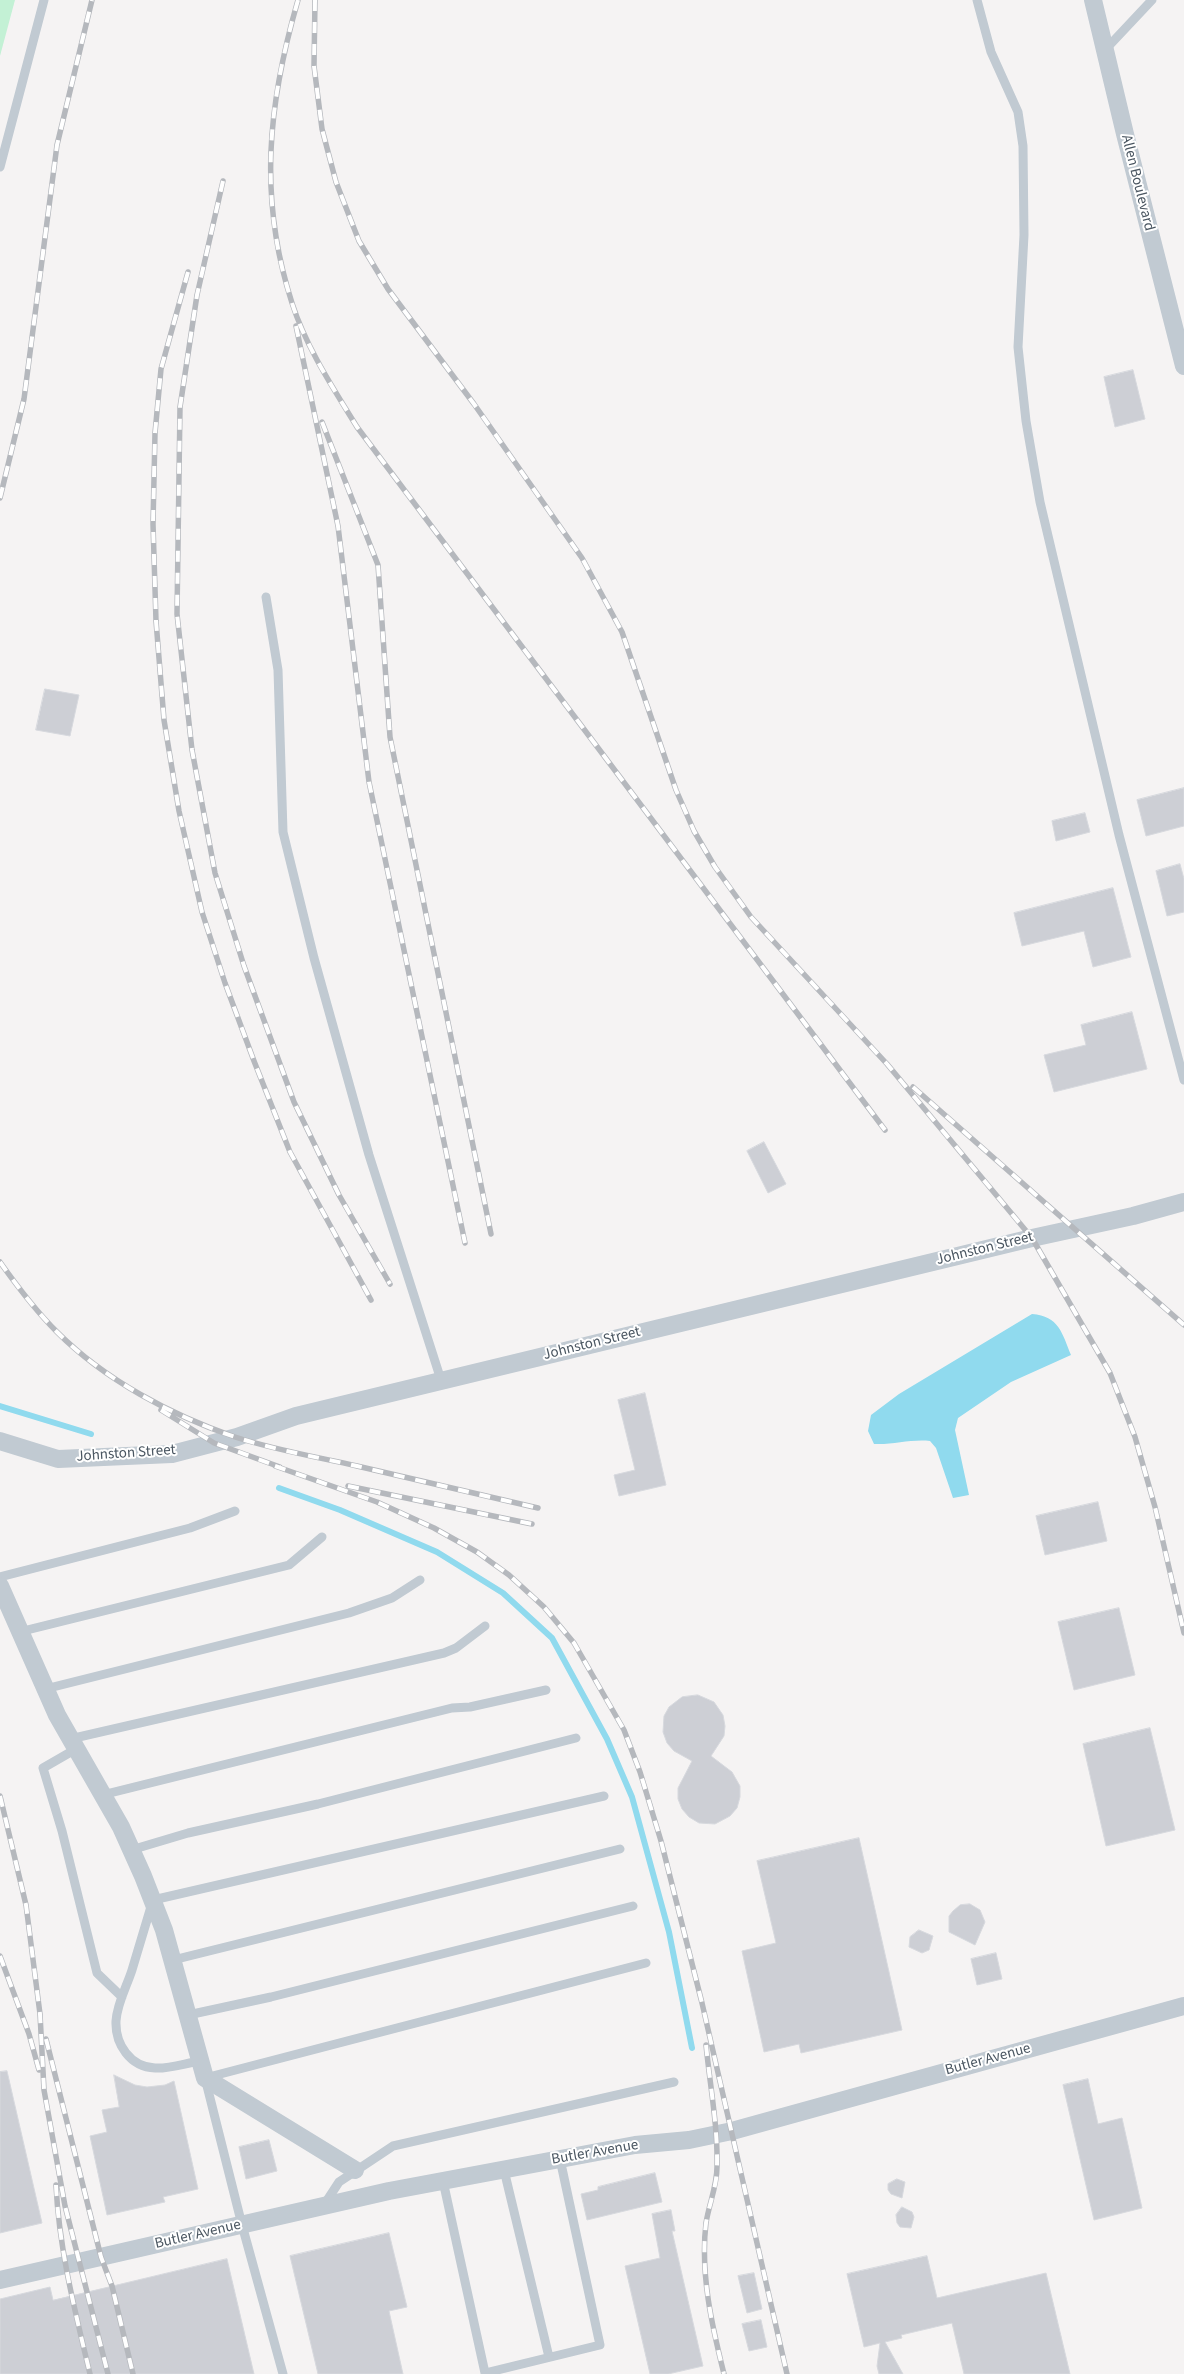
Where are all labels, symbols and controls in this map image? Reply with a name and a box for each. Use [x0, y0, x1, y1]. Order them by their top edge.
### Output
street label: Allen Boulevard [1116, 133, 1158, 233]
street label: Johnston Street [935, 1228, 1035, 1270]
street label: Johnston Street [542, 1323, 642, 1365]
street label: Johnston Street [76, 1442, 176, 1466]
street label: Butler Avenue [943, 2040, 1033, 2080]
street label: Butler Avenue [550, 2137, 640, 2169]
street label: Butler Avenue [153, 2216, 243, 2254]

